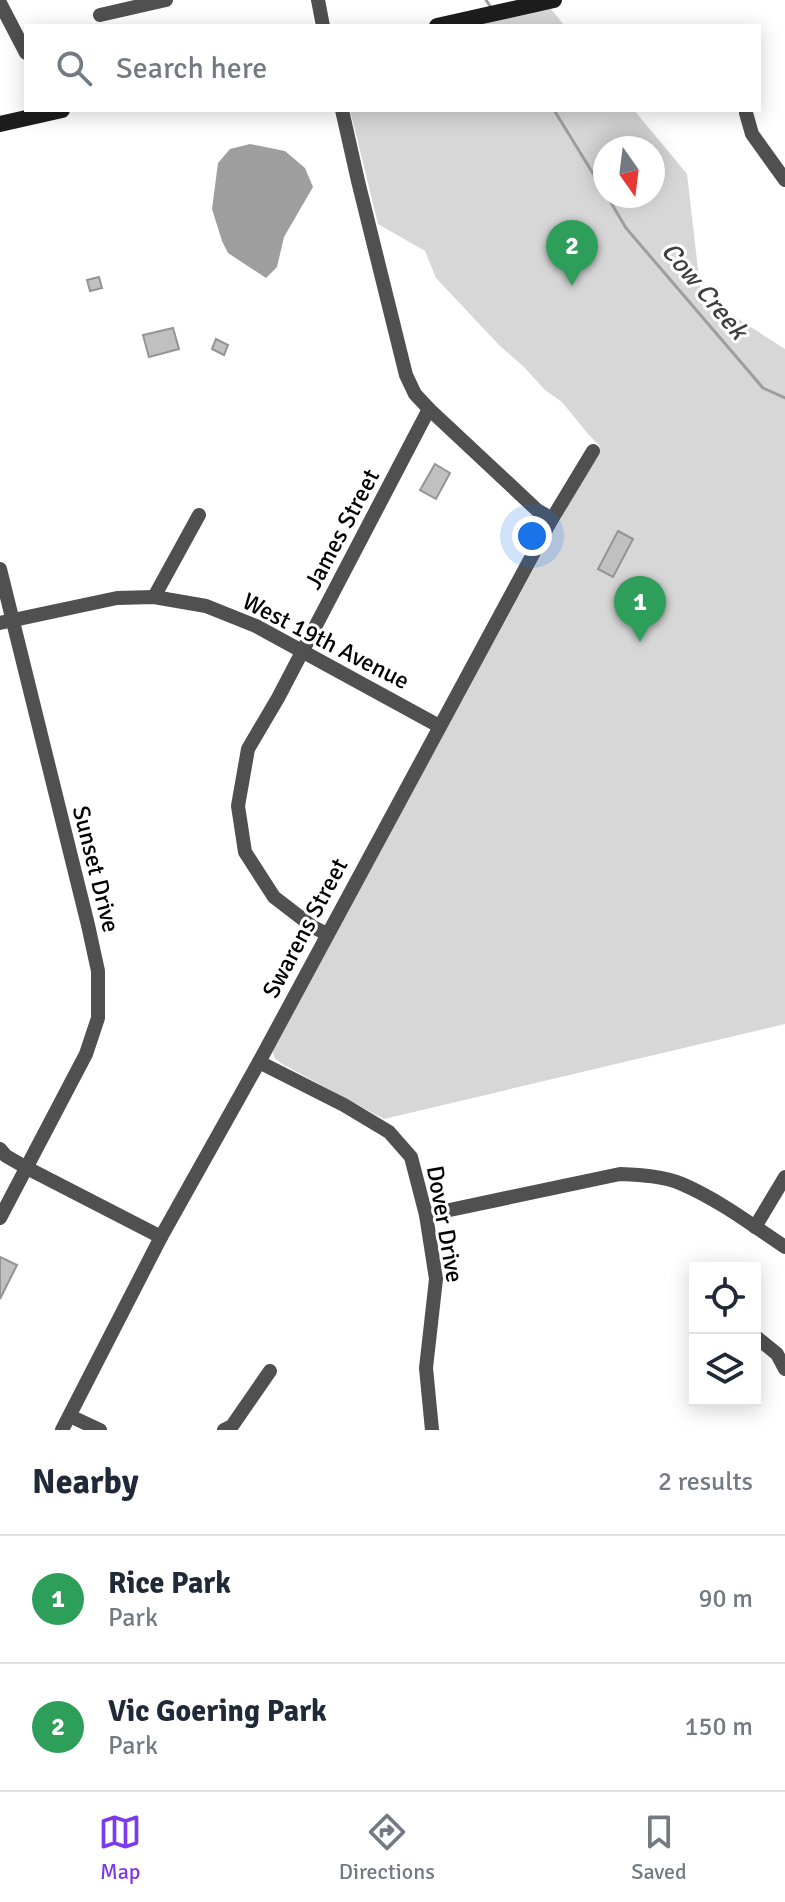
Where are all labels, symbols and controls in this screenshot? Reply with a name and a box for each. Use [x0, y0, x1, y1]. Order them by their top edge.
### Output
search box [24, 24, 761, 112]
icon: search [52, 46, 96, 90]
text: Search here [116, 50, 267, 87]
north arrow [593, 136, 665, 208]
pin: 2 [546, 220, 598, 286]
water label: Cow Creek [654, 236, 755, 348]
street label: James Street [298, 464, 386, 594]
your location [512, 516, 552, 556]
pin: 1 [614, 576, 666, 642]
street label: West 19th Avenue [237, 586, 415, 696]
street label: Sunset Drive [66, 803, 126, 935]
street label: Swarens Street [256, 853, 354, 1003]
street label: Dover Drive [420, 1163, 470, 1285]
map controls [689, 1262, 761, 1406]
button: locate [689, 1262, 761, 1334]
button: layers [689, 1334, 761, 1406]
text: Nearby [32, 1461, 139, 1503]
text: 2 results [658, 1466, 753, 1498]
text: Rice Park [108, 1565, 231, 1602]
text: 1 [51, 1583, 65, 1615]
text: 90 m [698, 1583, 753, 1615]
text: Park [108, 1602, 158, 1634]
text: Vic Goering Park [108, 1693, 327, 1730]
text: 2 [51, 1711, 65, 1743]
text: 150 m [684, 1711, 753, 1743]
text: Park [108, 1730, 158, 1762]
tab: Map [98, 1810, 142, 1885]
tab: Directions [339, 1810, 435, 1885]
tab: Saved [631, 1810, 687, 1885]

